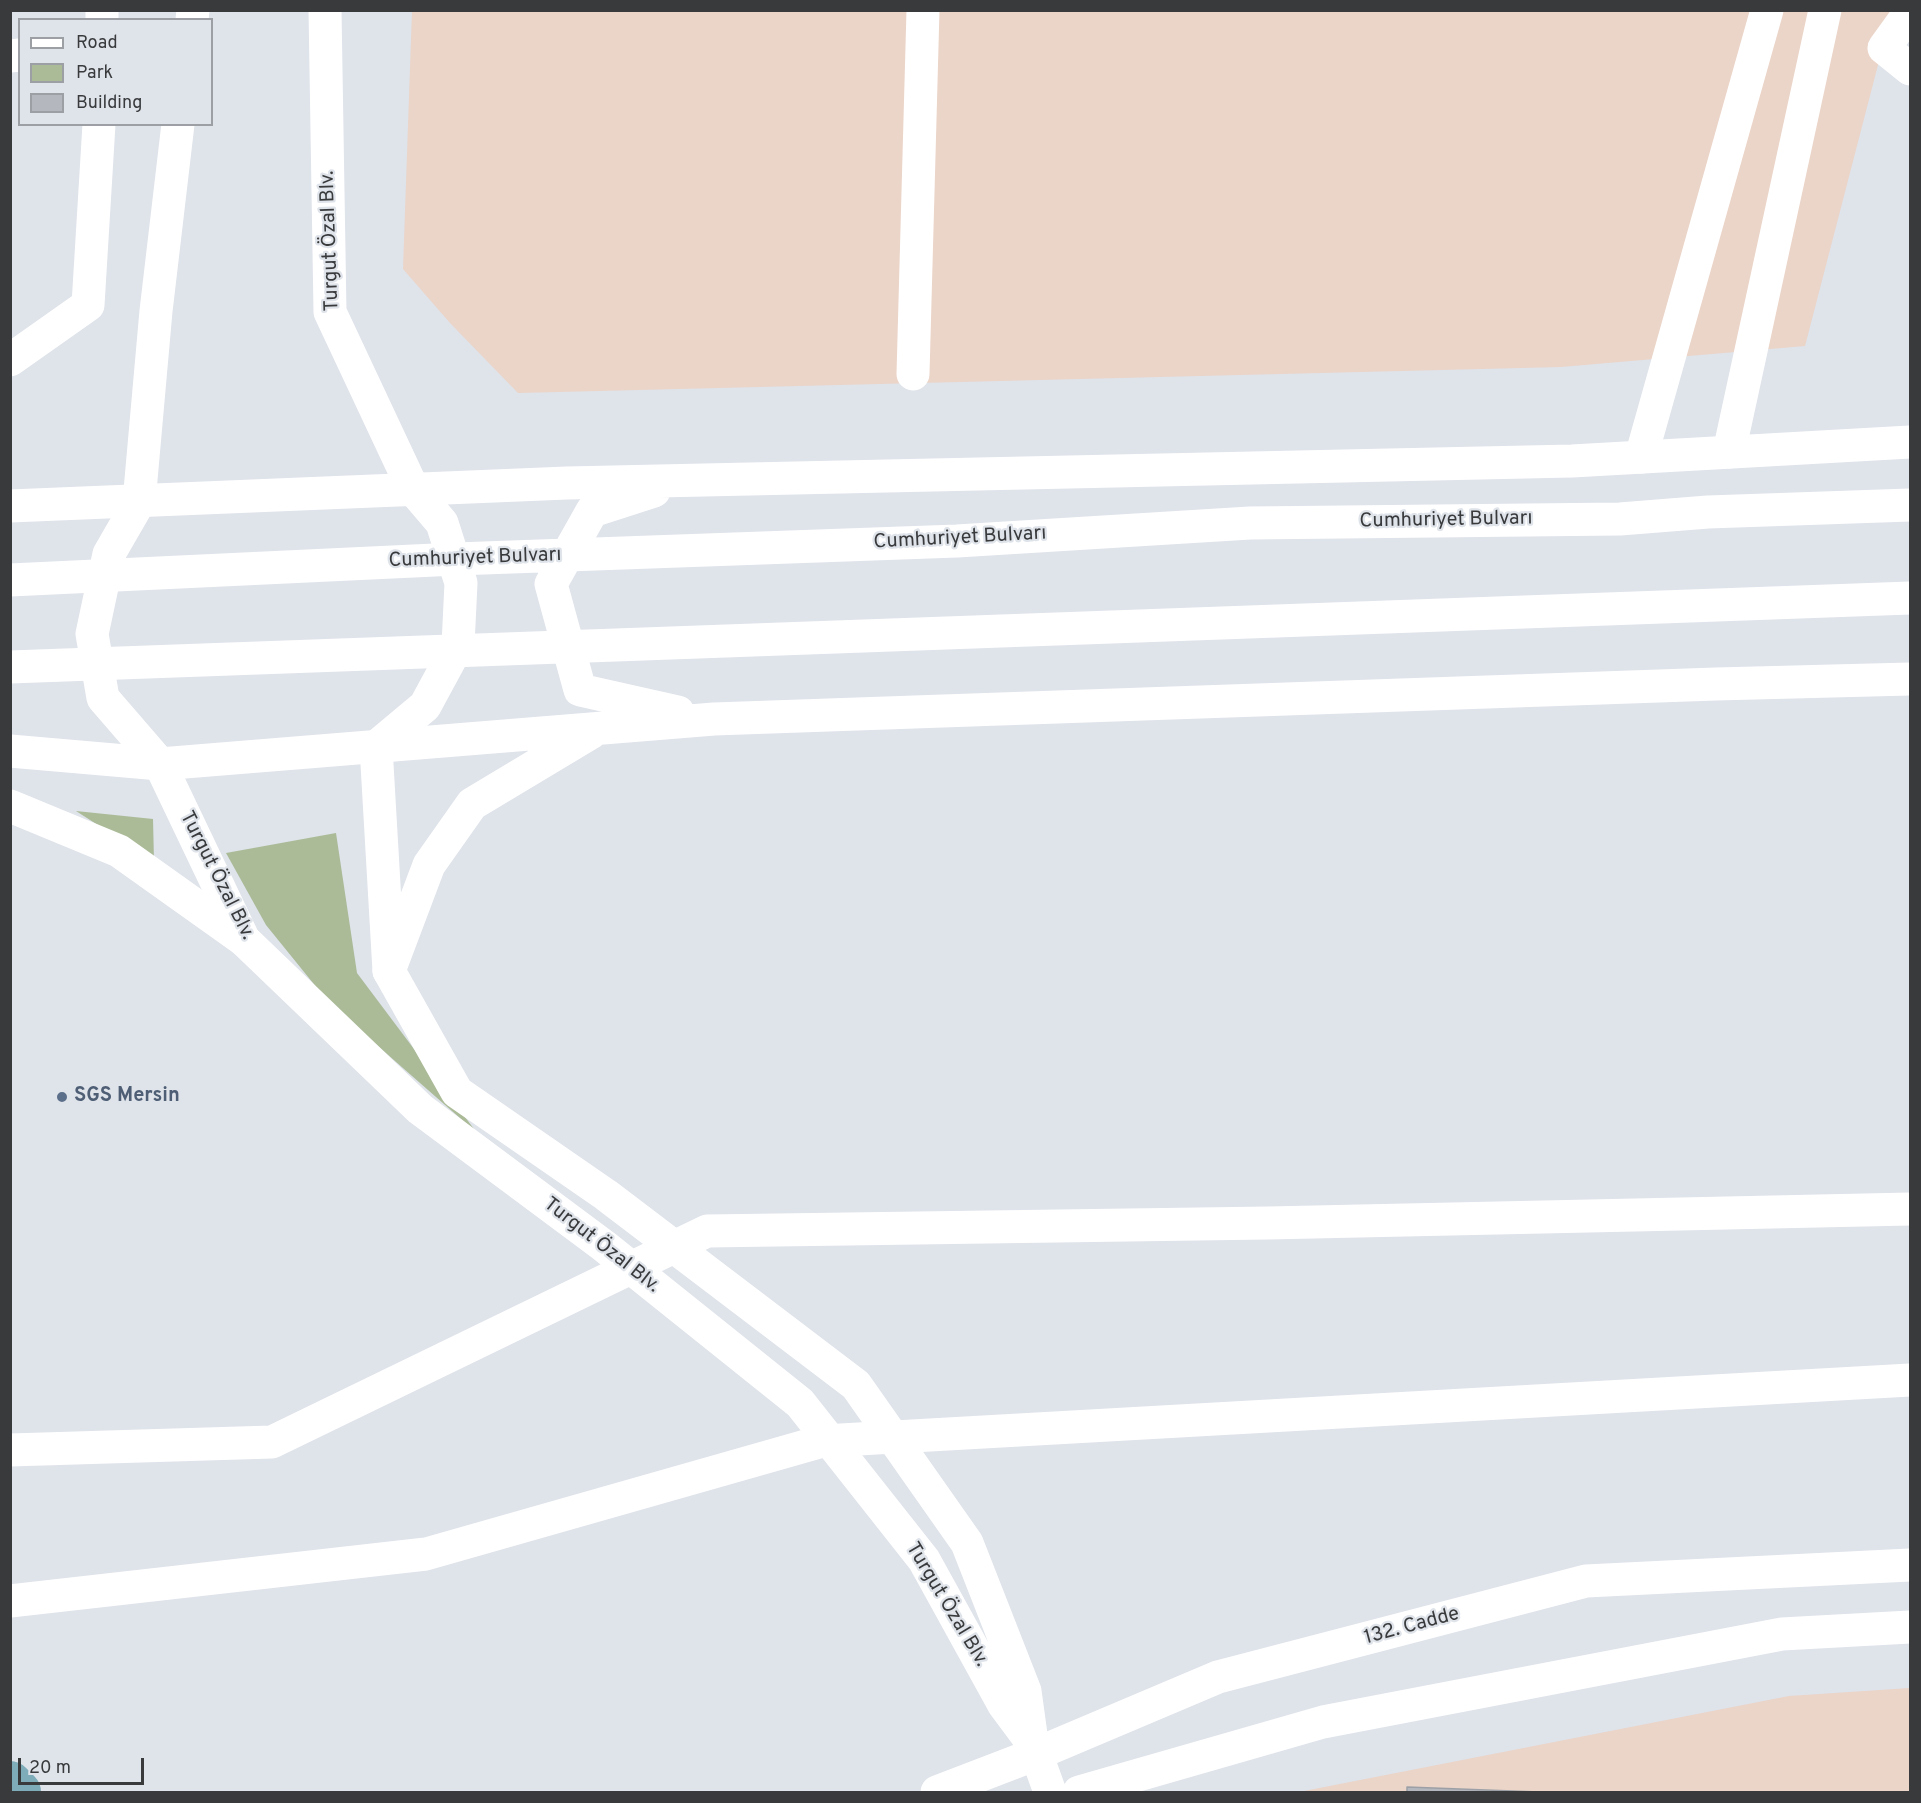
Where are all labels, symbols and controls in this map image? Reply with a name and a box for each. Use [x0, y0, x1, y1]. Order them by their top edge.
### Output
legend [18, 18, 213, 126]
text: Road [76, 32, 118, 55]
text: Park [76, 62, 113, 85]
text: Building [76, 92, 142, 115]
street label: Turgut Özal Blv. [317, 170, 345, 312]
street label: Cumhuriyet Bulvarı [1359, 507, 1533, 535]
street label: Cumhuriyet Bulvarı [873, 522, 1047, 556]
street label: Cumhuriyet Bulvarı [388, 544, 562, 574]
street label: Turgut Özal Blv. [173, 808, 259, 944]
place label: SGS Mersin [74, 1085, 180, 1109]
marker: SGS Mersin [55, 1090, 69, 1104]
street label: Turgut Özal Blv. [538, 1193, 664, 1299]
street label: Turgut Özal Blv. [899, 1538, 993, 1672]
street label: 132. Cadde [1362, 1603, 1462, 1651]
scale bar [21, 1746, 147, 1784]
text: 20 m [29, 1757, 71, 1780]

